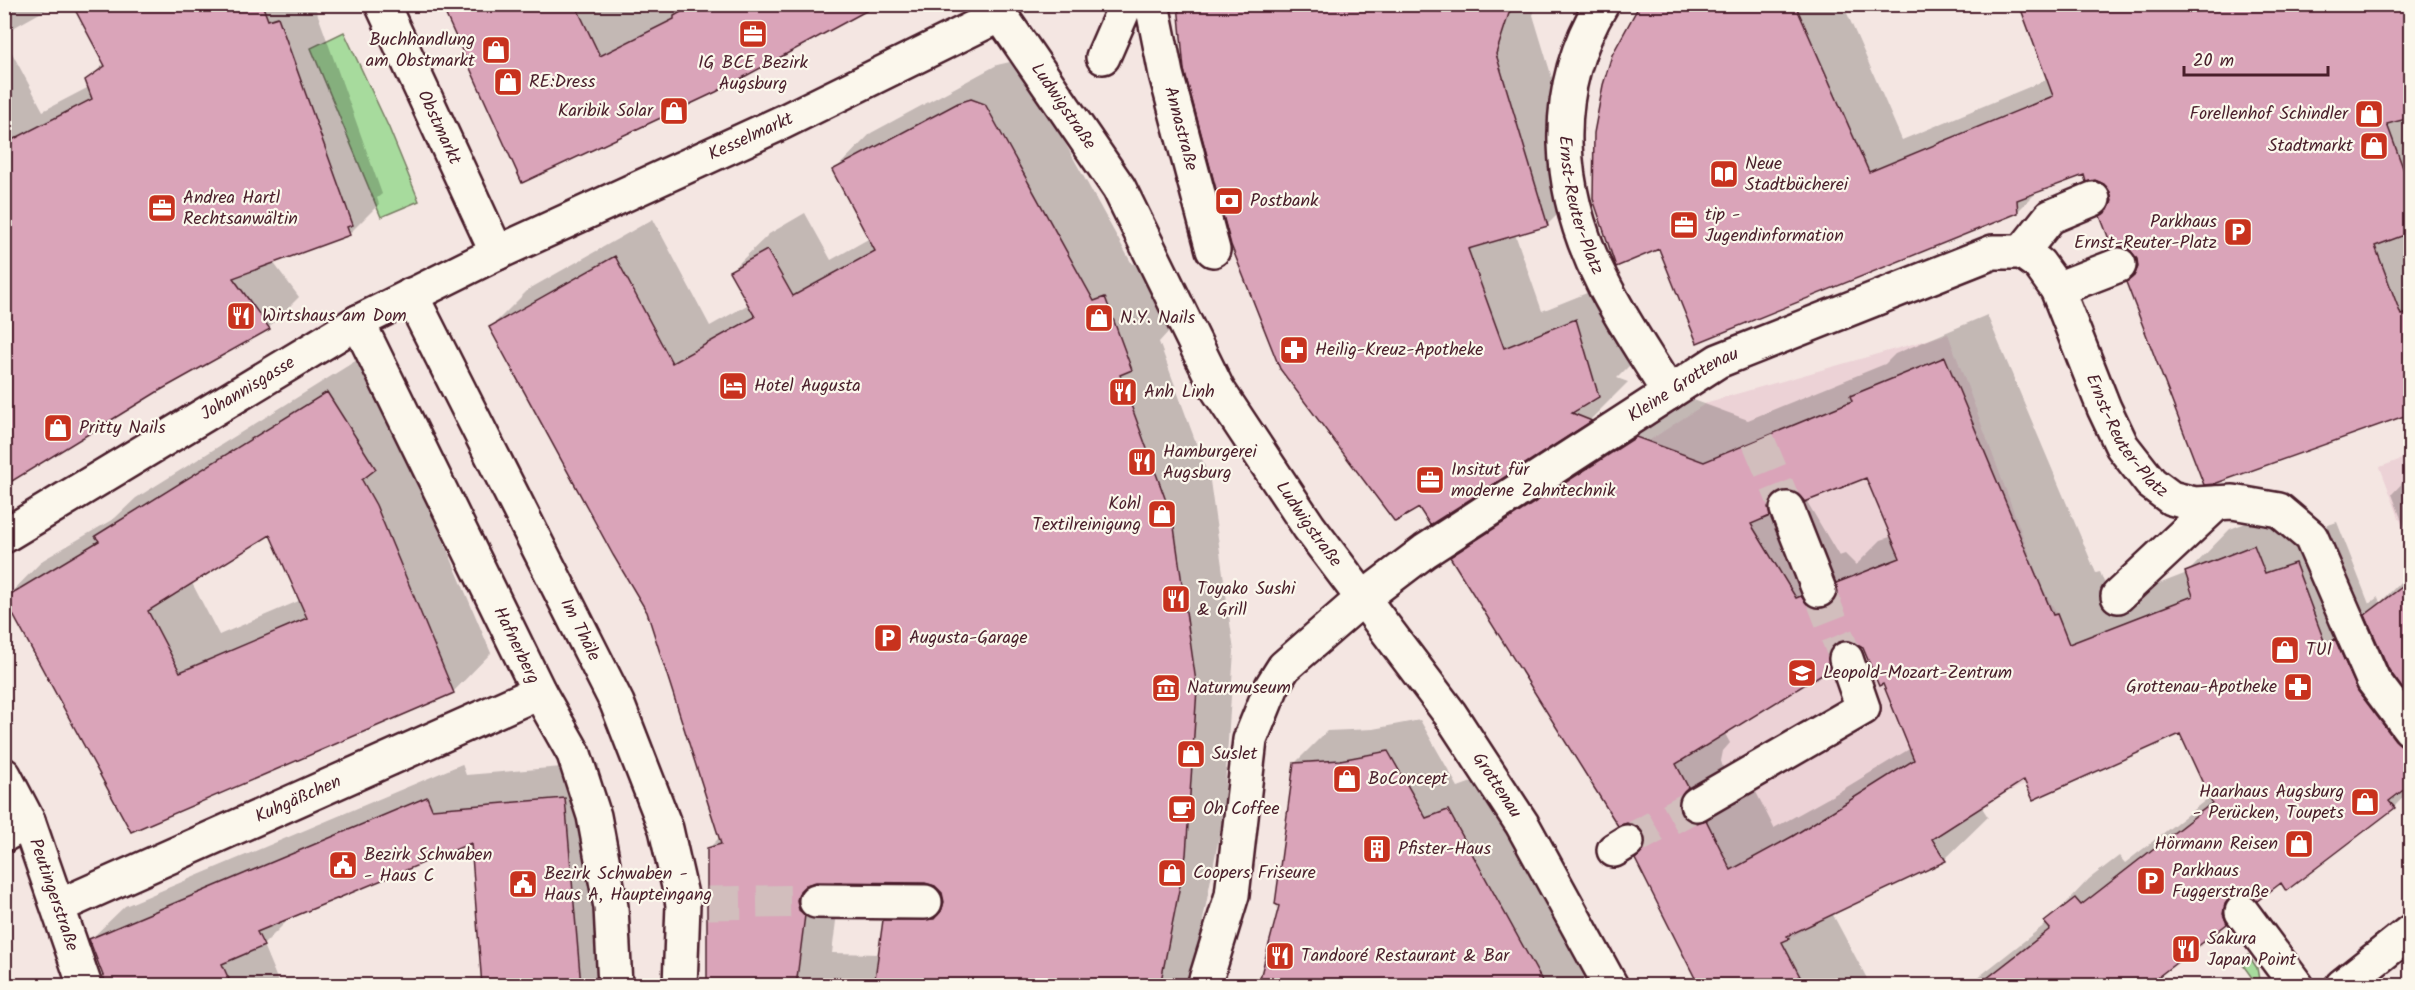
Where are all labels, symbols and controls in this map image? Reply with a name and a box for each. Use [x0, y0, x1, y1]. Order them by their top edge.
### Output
office icon: IG BCE Bezirk Augsburg [737, 18, 769, 50]
place label: Buchhandlung am Obstmarkt [366, 26, 476, 76]
shop icon: Buchhandlung am Obstmarkt [480, 34, 512, 66]
scale bar [2184, 39, 2328, 77]
text: 20 m [2193, 47, 2234, 76]
place label: IG BCE Bezirk Augsburg [698, 49, 809, 99]
street label: Ludwigstraße [1023, 57, 1103, 156]
shop icon: RE:Dress [492, 66, 524, 98]
place label: RE:Dress [529, 68, 596, 97]
street label: Annastraße [1155, 83, 1206, 174]
street label: Obstmarkt [409, 85, 469, 170]
shop icon: Karibik Solar [658, 95, 690, 127]
place label: Karibik Solar [558, 97, 654, 126]
shop icon: Forellenhof Schindler [2353, 98, 2385, 130]
place label: Forellenhof Schindler [2190, 100, 2349, 129]
street label: Kesselmarkt [703, 104, 799, 169]
shop icon: Stadtmarkt [2358, 130, 2390, 162]
place label: Stadtmarkt [2268, 132, 2354, 161]
street label: Ernst-Reuter-Platz [1550, 135, 1611, 280]
place label: Neue Stadtbücherei [1745, 150, 1849, 200]
library icon: Neue Stadtbücherei [1708, 158, 1740, 190]
place label: Andrea Hartl Rechtsanwältin [183, 184, 298, 234]
bank icon: Postbank [1213, 185, 1245, 217]
place label: Postbank [1250, 187, 1319, 216]
office icon: Andrea Hartl Rechtsanwältin [146, 192, 178, 224]
place label: tip - Jugendinformation [1705, 201, 1844, 251]
place label: Parkhaus Ernst-Reuter-Platz [2074, 208, 2217, 258]
office icon: tip - Jugendinformation [1668, 209, 1700, 241]
parking icon: Parkhaus Ernst-Reuter-Platz [2222, 216, 2254, 248]
restaurant icon: Wirtshaus am Dom [225, 300, 257, 332]
place label: Wirtshaus am Dom [262, 302, 407, 331]
shop icon: N.Y. Nails [1083, 302, 1115, 334]
place label: N.Y. Nails [1120, 304, 1196, 333]
pharmacy icon: Heilig-Kreuz-Apotheke [1278, 334, 1310, 366]
place label: Heilig-Kreuz-Apotheke [1315, 336, 1483, 365]
street label: Kleine Grottenau [1622, 340, 1743, 430]
street label: Johannisgasse [195, 349, 301, 428]
street label: Ernst-Reuter-Platz [2077, 369, 2174, 506]
hotel icon: Hotel Augusta [717, 370, 749, 402]
place label: Hotel Augusta [754, 372, 861, 401]
restaurant icon: Anh Linh [1107, 376, 1139, 408]
place label: Anh Linh [1144, 378, 1215, 407]
shop icon: Pritty Nails [42, 412, 74, 444]
place label: Pritty Nails [79, 414, 166, 443]
place label: Hamburgerei Augsburg [1163, 438, 1258, 488]
restaurant icon: Hamburgerei Augsburg [1126, 446, 1158, 478]
place label: Insitut für moderne Zahntechnik [1451, 456, 1616, 506]
office icon: Insitut für moderne Zahntechnik [1414, 464, 1446, 496]
street label: Ludwigstraße [1268, 475, 1349, 574]
place label: Kohl Textilreinigung [1032, 490, 1142, 540]
shop icon: Kohl Textilreinigung [1146, 498, 1178, 530]
place label: Toyako Sushi & Grill [1197, 575, 1296, 625]
restaurant icon: Toyako Sushi & Grill [1160, 583, 1192, 615]
street label: Im Thäle [552, 593, 608, 666]
street label: Hafnerberg [485, 602, 547, 689]
parking icon: Augusta-Garage [872, 622, 904, 654]
place label: Augusta-Garage [909, 624, 1028, 653]
shop icon: TUI [2269, 634, 2301, 666]
place label: TUI [2306, 636, 2332, 665]
school or university icon: Leopold-Mozart-Zentrum [1786, 657, 1818, 689]
place label: Leopold-Mozart-Zentrum [1823, 659, 2012, 688]
pharmacy icon: Grottenau-Apotheke [2282, 671, 2314, 703]
museum icon: Naturmuseum [1150, 672, 1182, 704]
place label: Grottenau-Apotheke [2126, 673, 2277, 702]
place label: Naturmuseum [1187, 674, 1291, 703]
shop icon: Suslet [1175, 738, 1207, 770]
place label: Suslet [1212, 740, 1258, 769]
street label: Grottenau [1464, 747, 1529, 825]
shop icon: BoConcept [1331, 763, 1363, 795]
place label: BoConcept [1368, 765, 1449, 794]
street label: Kuhgäßchen [250, 767, 346, 831]
place label: Haarhaus Augsburg - Perücken, Toupets [2193, 778, 2344, 828]
shop icon: Haarhaus Augsburg - Perücken, Toupets [2349, 786, 2381, 818]
cafe icon: Oh Coffee [1166, 793, 1198, 825]
place label: Oh Coffee [1203, 795, 1280, 824]
shop icon: Hörmann Reisen [2283, 828, 2315, 860]
place label: Hörmann Reisen [2154, 830, 2278, 859]
building icon: Pfister-Haus [1361, 833, 1393, 865]
street label: Peutingerstraße [21, 834, 86, 955]
place label: Pfister-Haus [1398, 835, 1491, 864]
place label: Bezirk Schwaben - Haus C [364, 841, 492, 891]
public building icon: Bezirk Schwaben - Haus C [327, 849, 359, 881]
shop icon: Coopers Friseure [1156, 857, 1188, 889]
place label: Parkhaus Fuggerstraße [2172, 857, 2269, 907]
place label: Coopers Friseure [1193, 859, 1316, 888]
place label: Bezirk Schwaben - Haus A, Haupteingang [544, 860, 712, 910]
parking icon: Parkhaus Fuggerstraße [2135, 865, 2167, 897]
public building icon: Bezirk Schwaben - Haus A, Haupteingang [507, 868, 539, 900]
place label: Sakura Japan Point [2207, 925, 2298, 975]
restaurant icon: Sakura Japan Point [2170, 933, 2202, 965]
restaurant icon: Tandooré Restaurant & Bar [1264, 940, 1296, 972]
place label: Tandooré Restaurant & Bar [1301, 942, 1510, 971]

